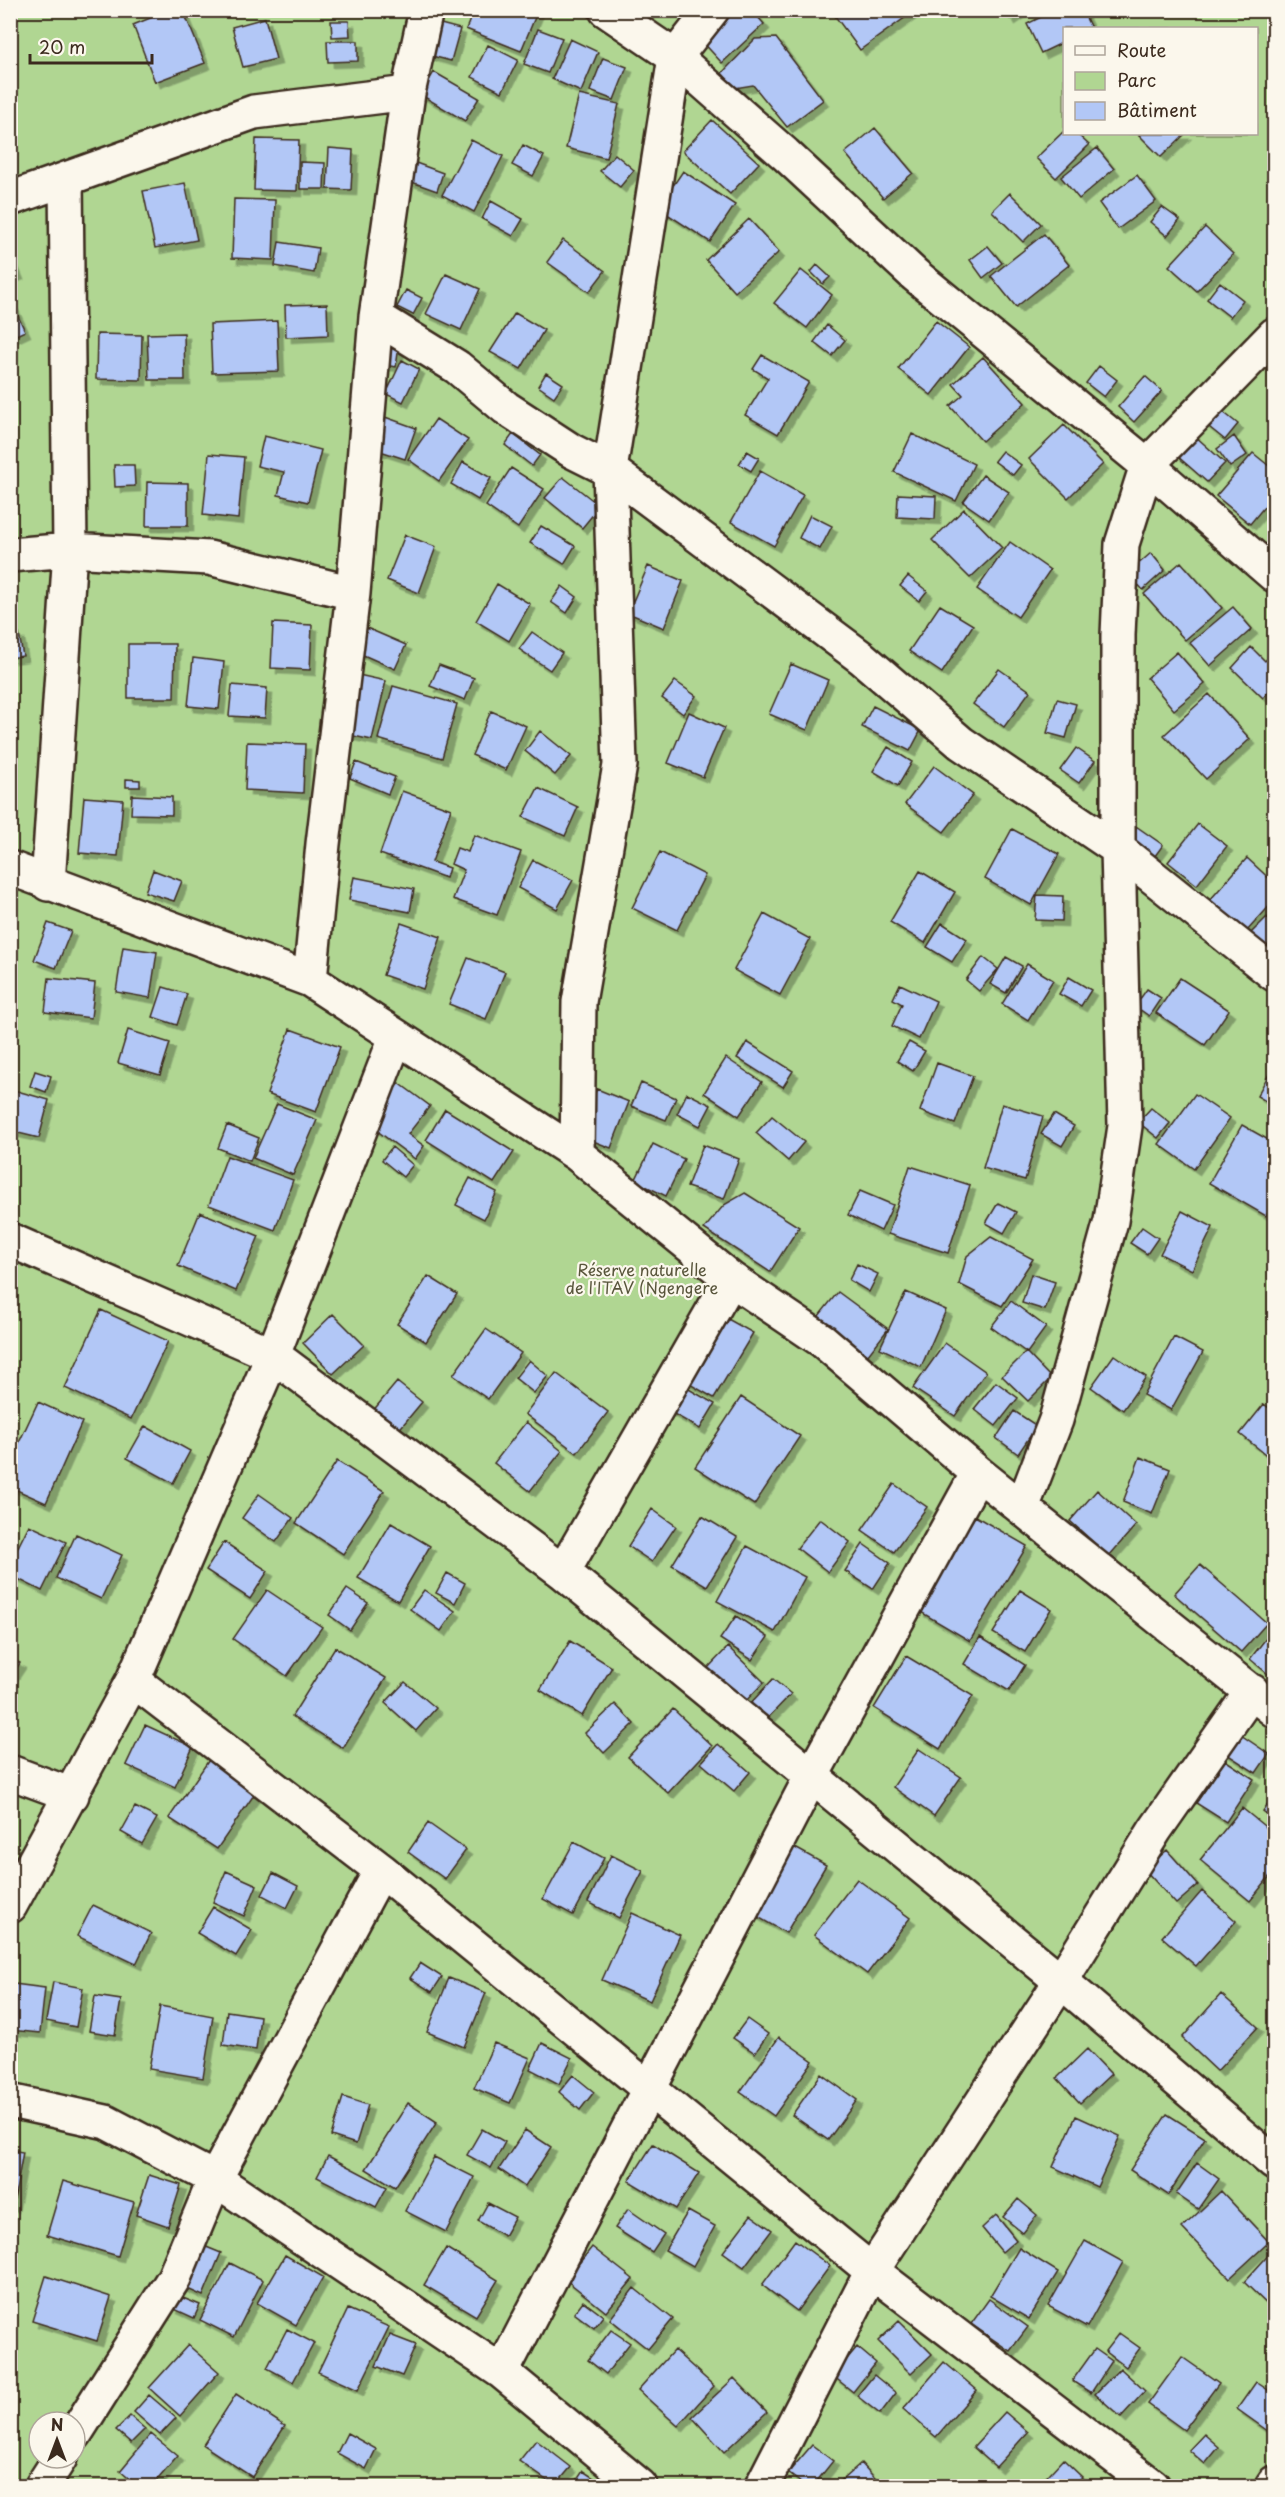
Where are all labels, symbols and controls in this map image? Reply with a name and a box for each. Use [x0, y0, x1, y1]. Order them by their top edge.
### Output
scale bar [30, 27, 152, 65]
legend [1063, 27, 1258, 135]
text: 20 m [39, 33, 85, 60]
text: Route [1117, 36, 1167, 63]
text: Parc [1117, 66, 1156, 93]
text: Bâtiment [1117, 96, 1197, 123]
park label: Réserve naturelle de l'ITAV (Ngengere [566, 1257, 718, 1299]
north arrow [27, 2410, 87, 2470]
text: N [51, 2412, 63, 2436]

